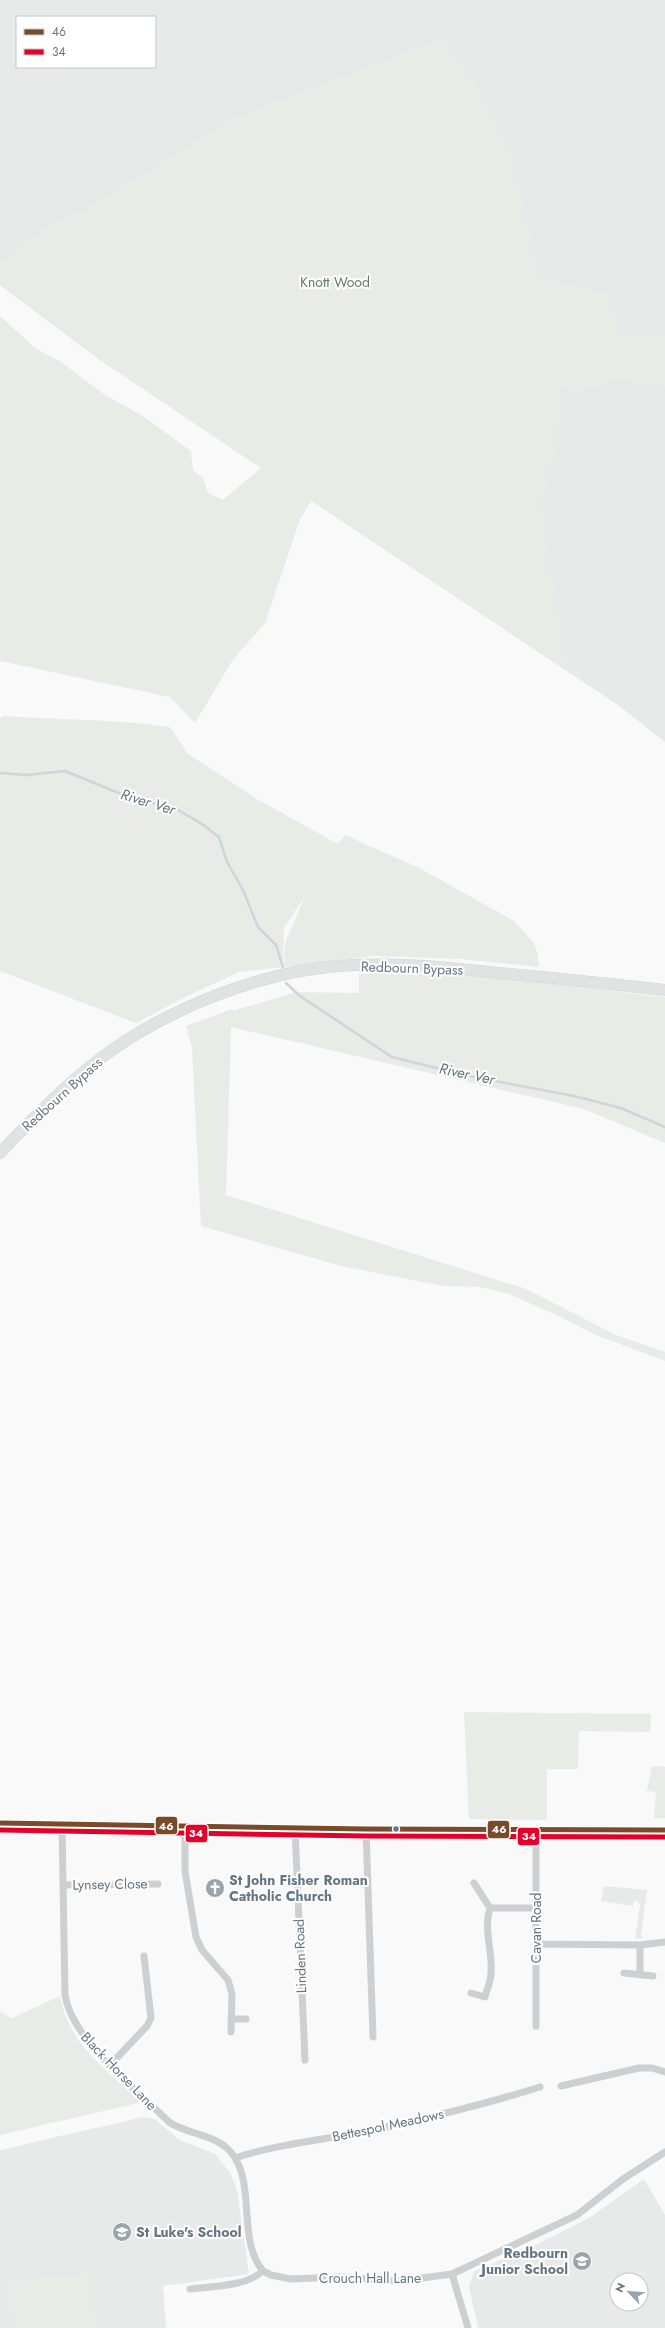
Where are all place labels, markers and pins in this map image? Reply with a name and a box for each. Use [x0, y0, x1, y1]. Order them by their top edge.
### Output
unlabelled marker [391, 1824, 401, 1834]
place label: St John Fisher Roman Catholic Church [229, 1870, 368, 1906]
church icon: St John Fisher Roman Catholic Church [204, 1877, 226, 1899]
school or university icon: St Luke's School [111, 2221, 133, 2243]
place label: St Luke's School [136, 2222, 241, 2242]
place label: Redbourn Junior School [478, 2243, 568, 2279]
school or university icon: Redbourn Junior School [571, 2250, 593, 2272]

